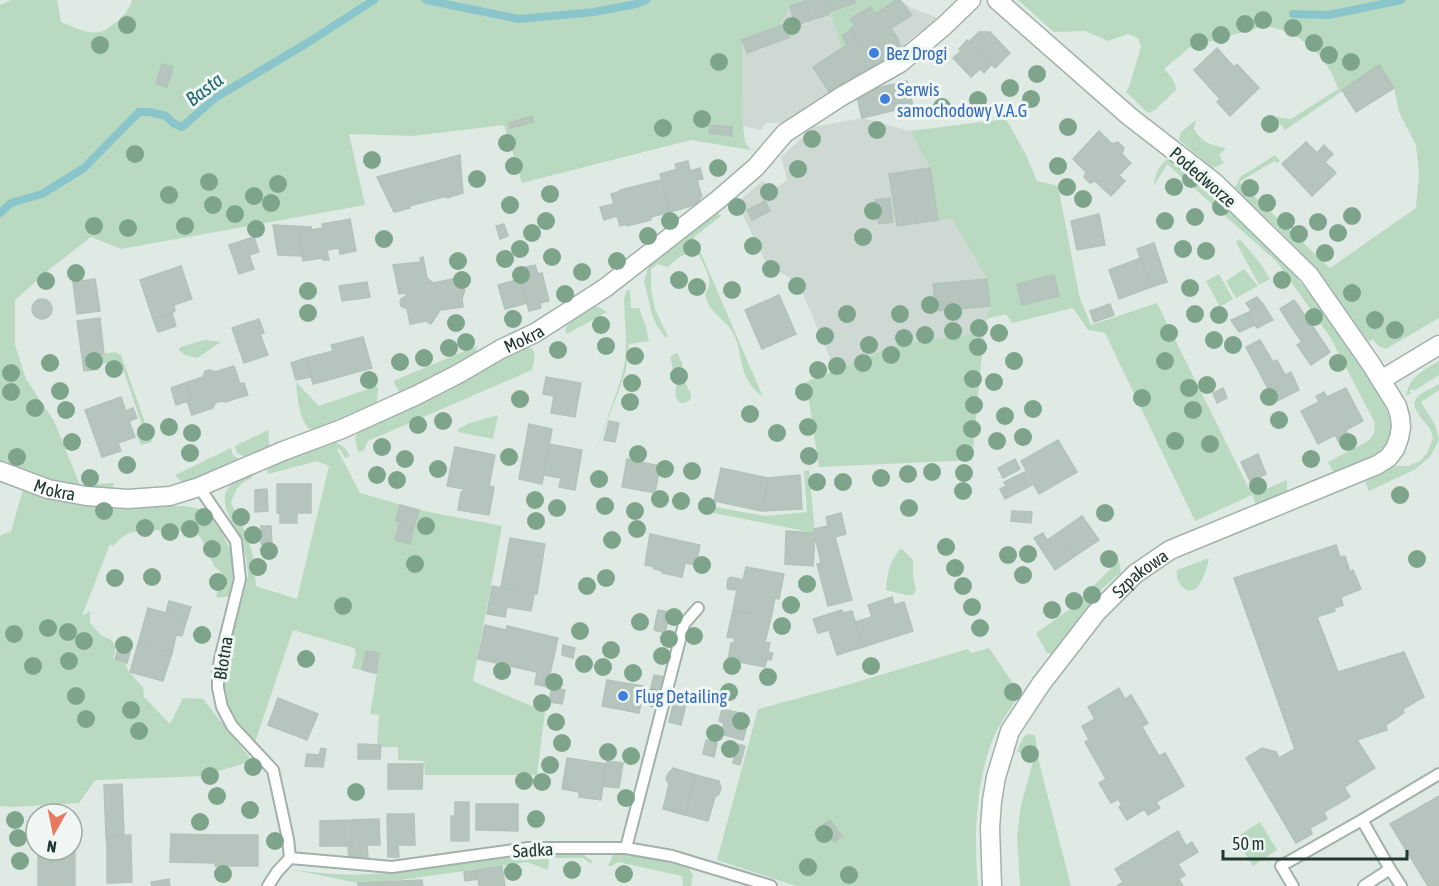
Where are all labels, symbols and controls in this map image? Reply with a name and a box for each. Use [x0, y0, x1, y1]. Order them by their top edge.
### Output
place label: Bez Drogi [886, 43, 947, 64]
marker: Bez Drogi [867, 46, 881, 60]
water label: Basta [181, 68, 227, 110]
place label: Serwis samochodowy V.A.G [897, 79, 1027, 121]
marker: Serwis samochodowy V.A.G [878, 92, 892, 106]
street label: Podedworze [1166, 142, 1240, 212]
street label: Mokra [500, 320, 548, 357]
street label: Mokra [31, 474, 77, 504]
street label: Szpakowa [1107, 544, 1172, 602]
street label: Błotna [209, 635, 237, 681]
place label: Flug Detailing [635, 686, 728, 707]
marker: Flug Detailing [616, 689, 630, 703]
north arrow [24, 802, 84, 862]
scale bar [1223, 823, 1408, 861]
text: 50 m [1232, 833, 1264, 854]
text: N [46, 837, 58, 856]
street label: Sadka [512, 838, 554, 862]

